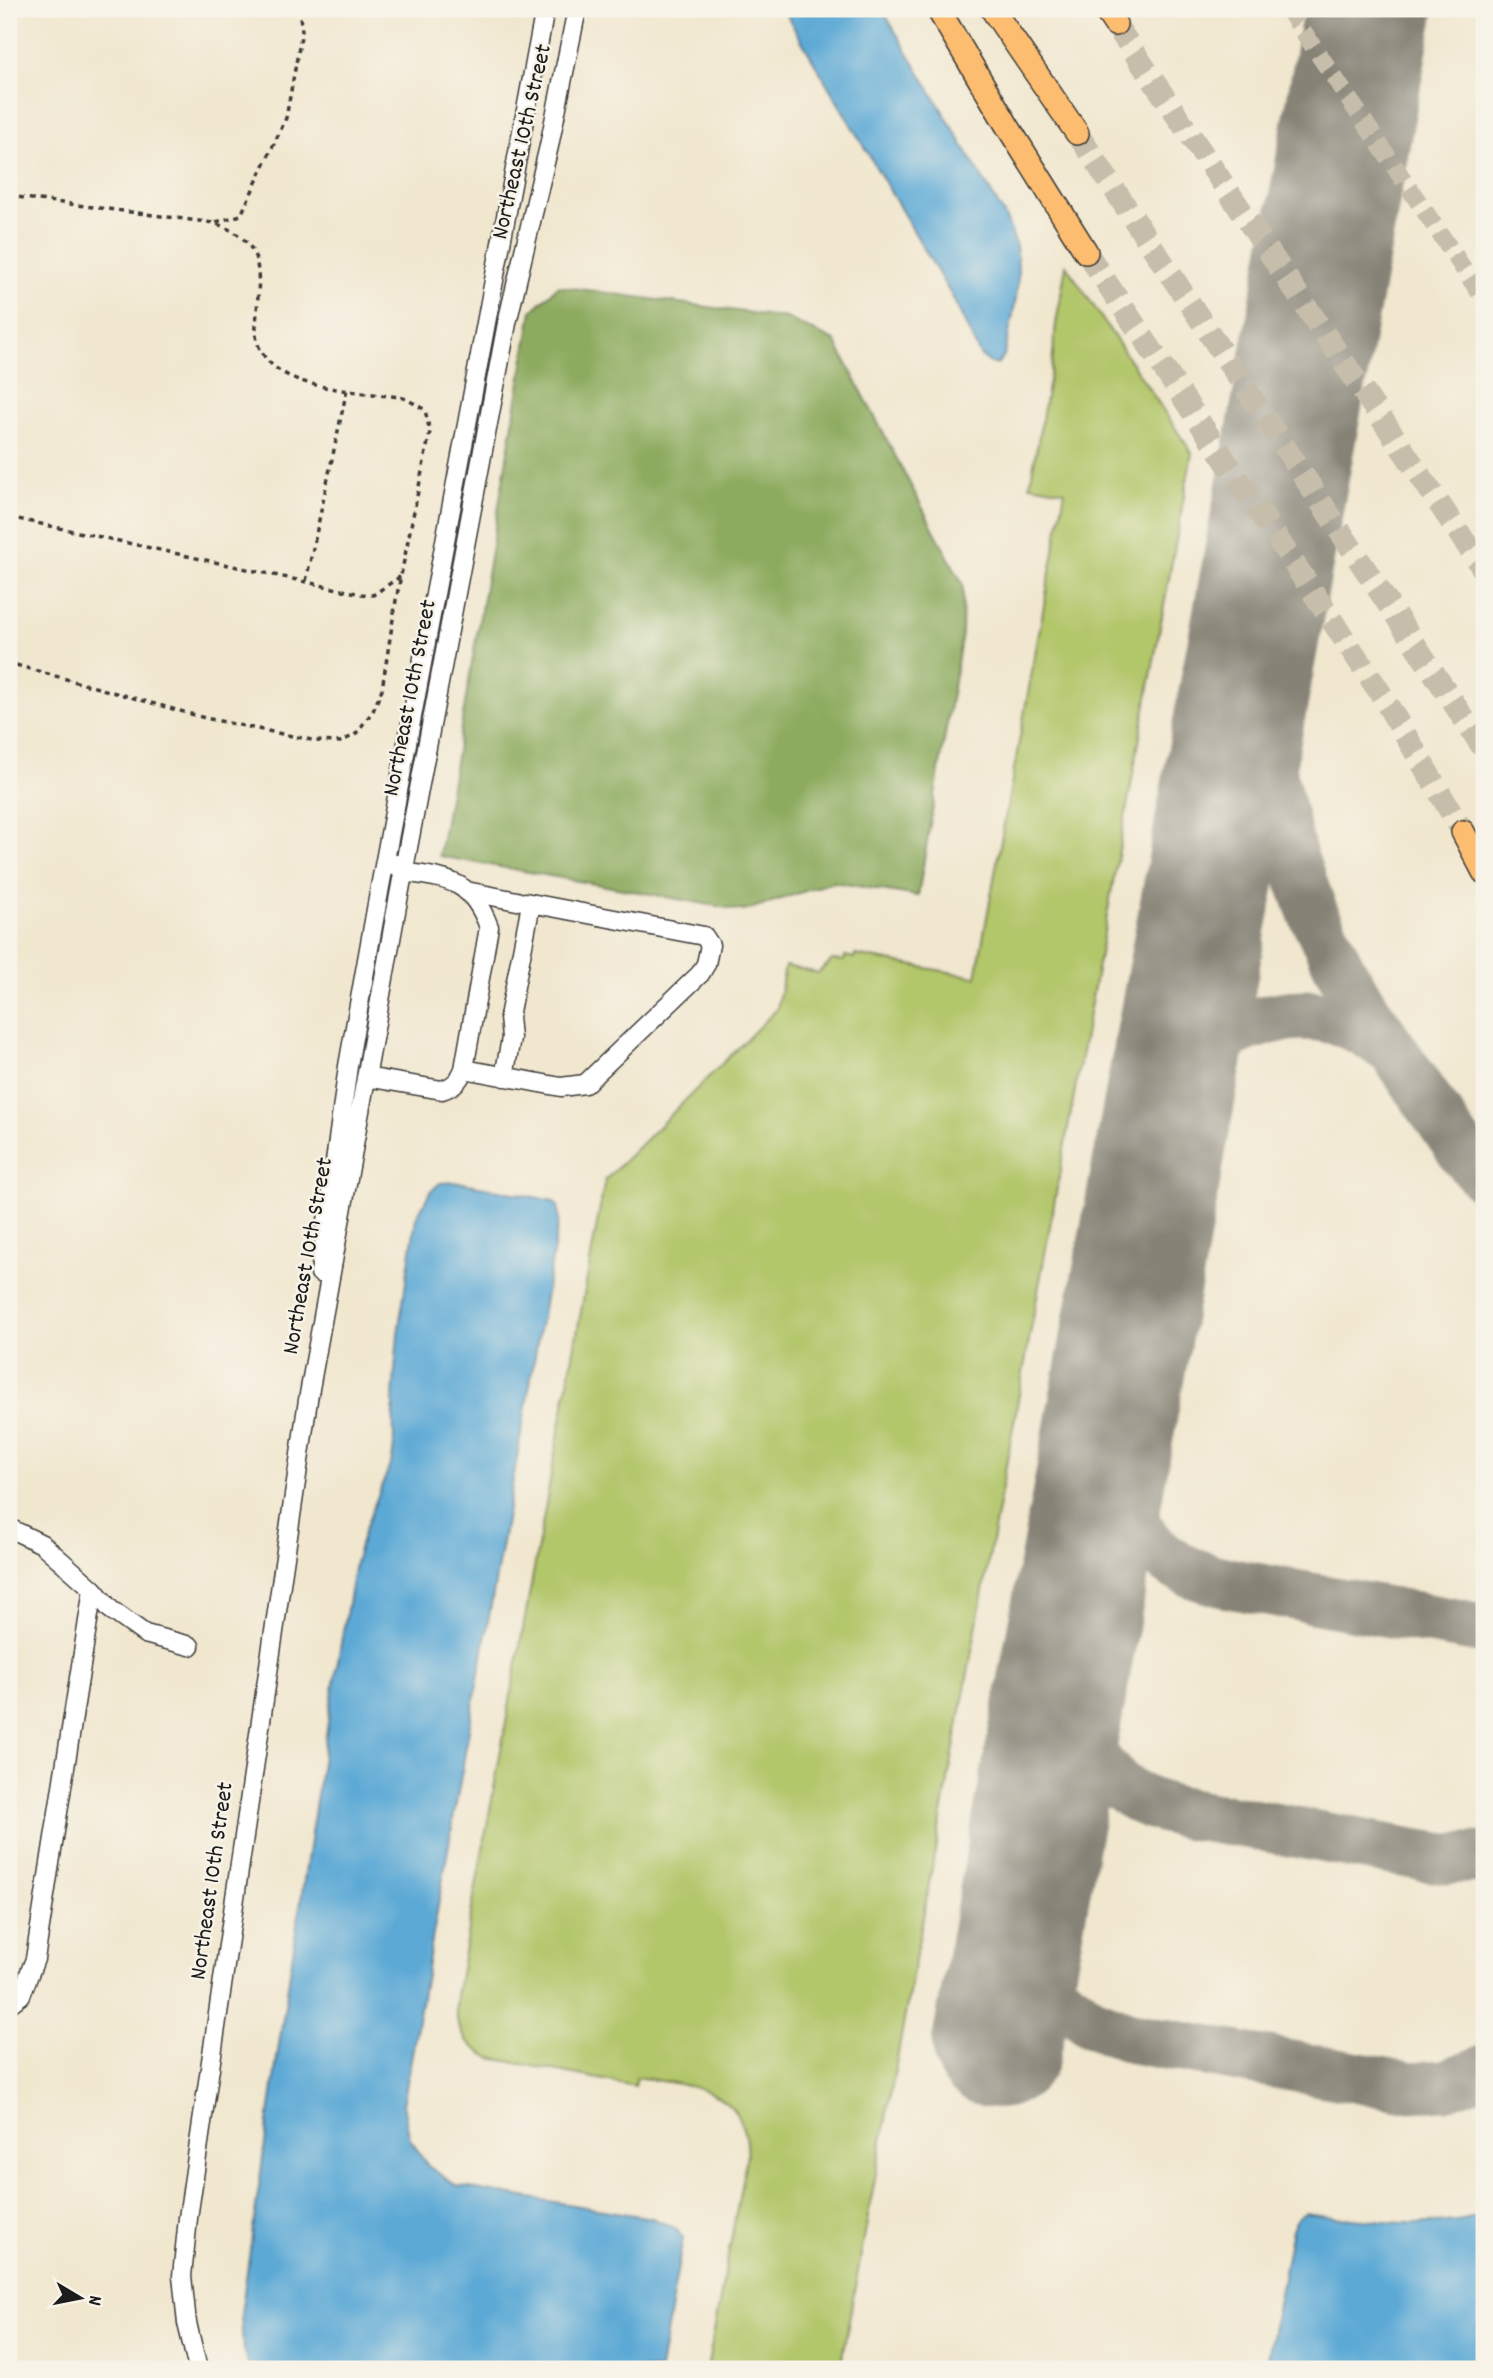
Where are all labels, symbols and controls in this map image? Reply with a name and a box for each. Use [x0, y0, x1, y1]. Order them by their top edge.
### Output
street label: Northeast 10th Street [484, 41, 562, 243]
street label: Northeast 10th Street [375, 597, 447, 799]
street label: Northeast 10th Street [275, 1155, 343, 1357]
street label: Northeast 10th Street [182, 1780, 244, 1982]
north arrow [46, 2262, 116, 2332]
text: N [79, 2293, 107, 2307]

